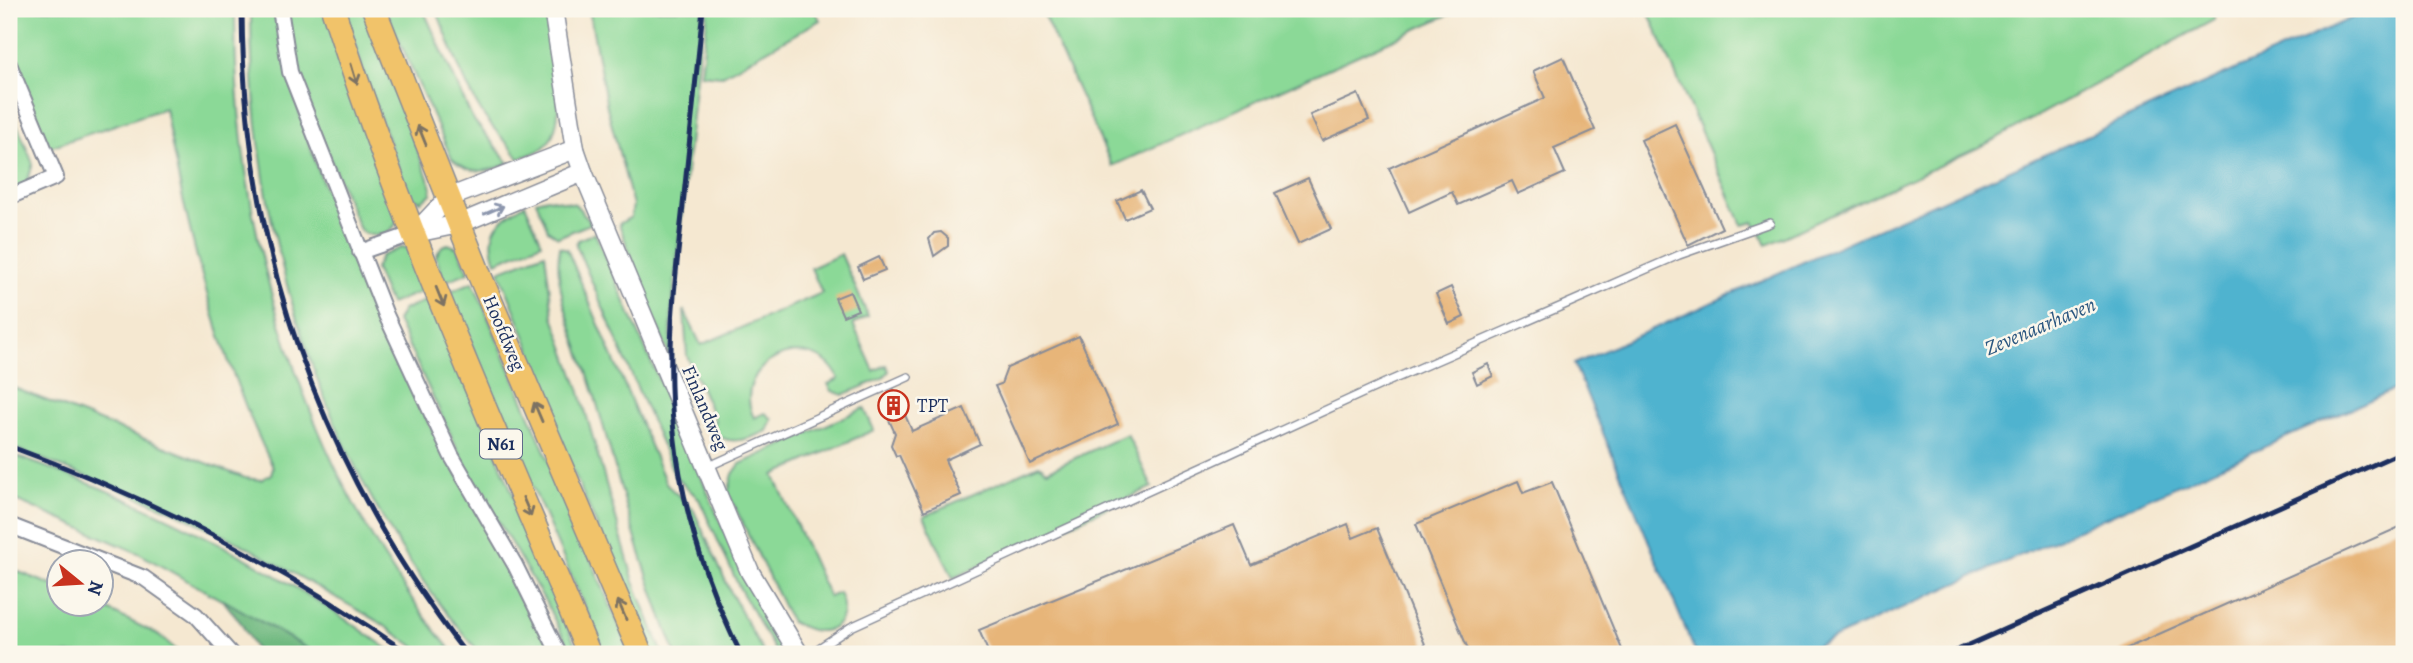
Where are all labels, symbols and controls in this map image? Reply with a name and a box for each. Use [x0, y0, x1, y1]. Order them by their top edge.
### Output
one-way arrow [348, 63, 361, 85]
one-way arrow [415, 124, 428, 146]
one-way arrow [482, 202, 504, 215]
one-way arrow [435, 285, 448, 307]
water label: Zevenaarhaven [1980, 290, 2100, 362]
street label: Hoofdweg [476, 291, 532, 375]
street label: Finlandweg [675, 361, 735, 455]
building icon: TPT [877, 389, 911, 423]
place label: TPT [917, 393, 949, 419]
one-way arrow [531, 402, 544, 423]
road number: N61 [480, 430, 522, 458]
one-way arrow [522, 496, 535, 517]
north arrow [46, 548, 116, 618]
text: N [81, 577, 110, 599]
one-way arrow [615, 599, 628, 621]

